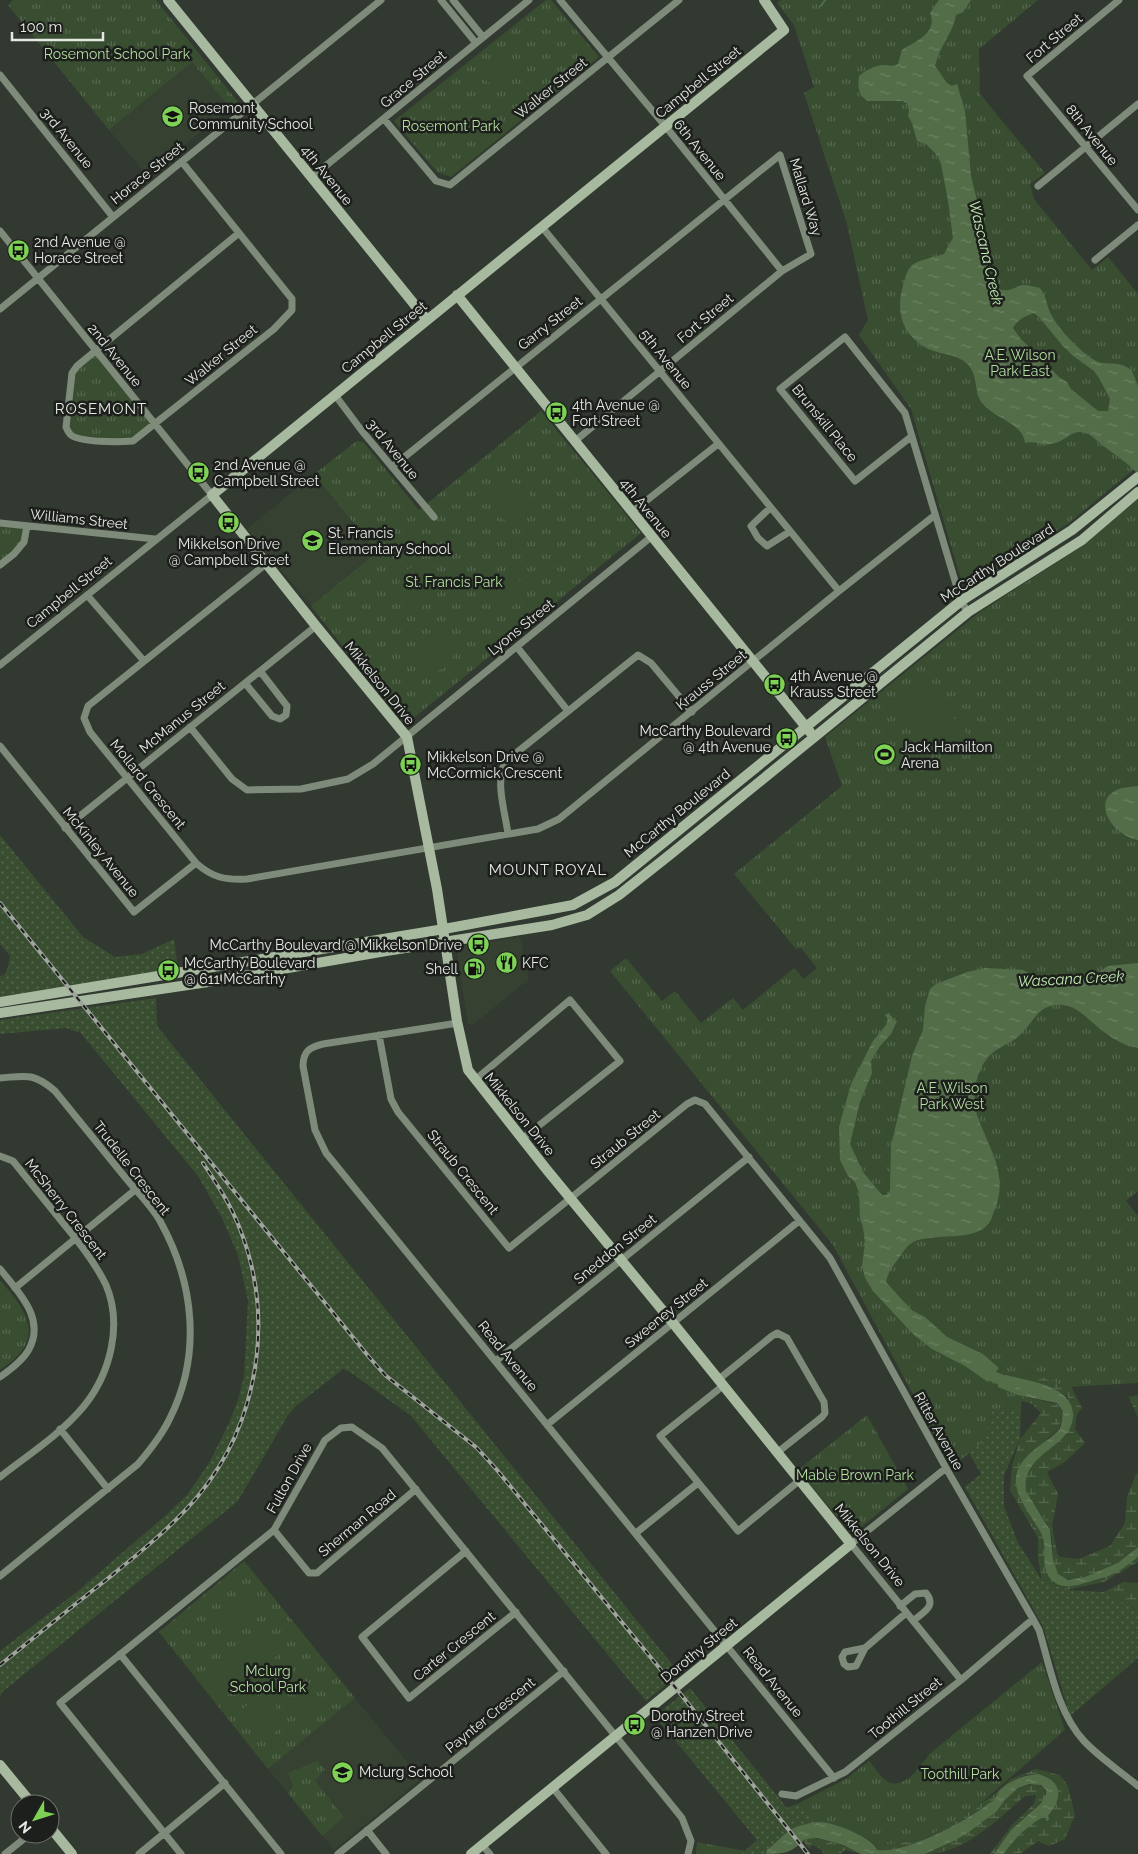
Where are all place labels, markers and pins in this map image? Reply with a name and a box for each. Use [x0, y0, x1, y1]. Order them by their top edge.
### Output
place label: Rosemont Community School [189, 100, 313, 132]
school or university icon: Rosemont Community School [161, 104, 185, 128]
place label: 2nd Avenue @ Horace Street [34, 234, 126, 266]
bus stop icon: 2nd Avenue @ Horace Street [6, 238, 30, 262]
place label: 4th Avenue @ Fort Street [572, 397, 660, 429]
bus stop icon: 4th Avenue @ Fort Street [544, 401, 568, 425]
place label: 2nd Avenue @ Campbell Street [214, 457, 319, 489]
bus stop icon: 2nd Avenue @ Campbell Street [186, 461, 210, 485]
bus stop icon: Mikkelson Drive @ Campbell Street [217, 510, 241, 534]
place label: St. Francis Elementary School [328, 525, 451, 557]
school or university icon: St. Francis Elementary School [300, 529, 324, 553]
place label: Mikkelson Drive @ Campbell Street [169, 536, 290, 568]
place label: 4th Avenue @ Krauss Street [790, 668, 878, 700]
bus stop icon: 4th Avenue @ Krauss Street [762, 672, 786, 696]
place label: McCarthy Boulevard @ 4th Avenue [639, 723, 771, 755]
bus stop icon: McCarthy Boulevard @ 4th Avenue [775, 727, 799, 751]
place label: Jack Hamilton Arena [901, 739, 993, 771]
sports icon: Jack Hamilton Arena [873, 743, 897, 767]
place label: Mikkelson Drive @ McCormick Crescent [427, 749, 562, 781]
bus stop icon: Mikkelson Drive @ McCormick Crescent [399, 753, 423, 777]
bus stop icon: McCarthy Boulevard @ Mikkelson Drive [466, 933, 490, 957]
place label: McCarthy Boulevard @ Mikkelson Drive [210, 937, 462, 953]
restaurant icon: KFC [494, 951, 518, 975]
place label: McCarthy Boulevard @ 611 McCarthy [184, 955, 316, 987]
place label: KFC [522, 955, 549, 971]
fuel station icon: Shell [462, 957, 486, 981]
bus stop icon: McCarthy Boulevard @ 611 McCarthy [156, 959, 180, 983]
place label: Shell [426, 961, 458, 977]
place label: Dorothy Street @ Hanzen Drive [651, 1708, 752, 1740]
bus stop icon: Dorothy Street @ Hanzen Drive [623, 1712, 647, 1736]
school or university icon: Mclurg School [331, 1760, 355, 1784]
place label: Mclurg School [359, 1764, 453, 1780]

